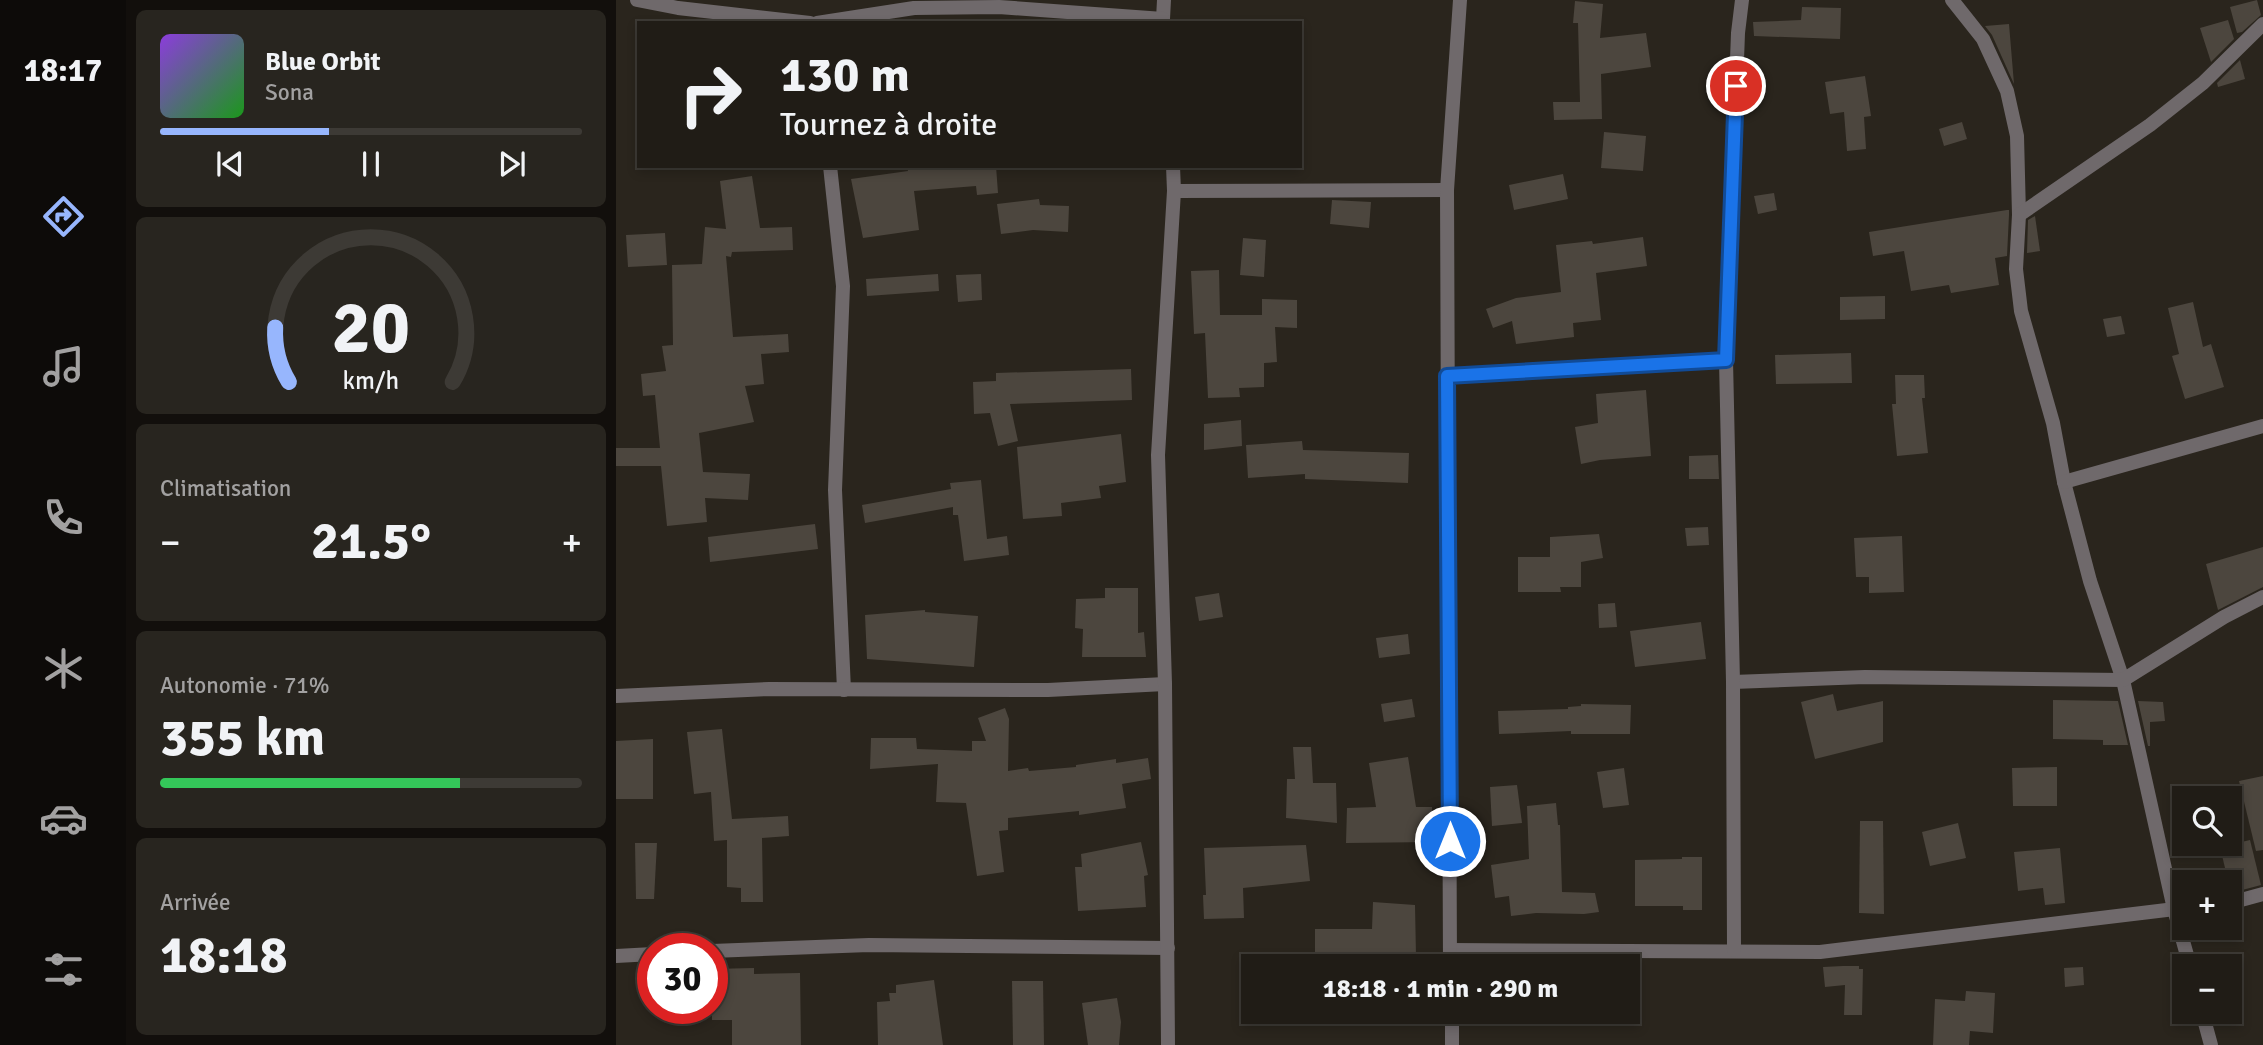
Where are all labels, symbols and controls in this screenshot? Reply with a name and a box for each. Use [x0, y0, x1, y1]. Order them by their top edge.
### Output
text: 130 m [780, 45, 910, 105]
text: Blue Orbit [265, 46, 381, 78]
icon: right [665, 49, 756, 140]
text: 18:17 [24, 51, 102, 90]
pin [1706, 56, 1766, 116]
icon: arrive [1717, 67, 1755, 105]
text: Sona [265, 78, 314, 107]
text: Tournez à droite [780, 105, 997, 144]
icon: previous [211, 145, 249, 183]
icon: pause [352, 145, 390, 183]
icon: next [493, 145, 531, 183]
icon: directions [39, 192, 88, 241]
text: 20 [332, 284, 410, 373]
icon: music [39, 342, 88, 391]
text: km/h [343, 364, 399, 395]
text: Climatisation [160, 474, 291, 503]
icon: phone [39, 493, 88, 542]
text: 21.5° [311, 509, 431, 573]
text: − [160, 519, 181, 566]
text: + [561, 519, 582, 566]
icon: climate [39, 644, 88, 693]
text: Autonomie · 71% [160, 671, 330, 700]
text: 355 km [160, 706, 325, 770]
map controls [2172, 786, 2242, 1024]
button: search [2172, 786, 2242, 856]
icon: car [39, 794, 88, 843]
position arrow [1413, 804, 1487, 878]
button: + [2172, 870, 2242, 940]
text: Arrivée [160, 888, 231, 917]
text: 18:18 [160, 923, 288, 987]
speed limit sign: 30 [637, 933, 728, 1024]
icon: filters [39, 945, 88, 994]
button: − [2172, 954, 2242, 1024]
text: 18:18 · 1 min · 290 m [1323, 973, 1558, 1005]

